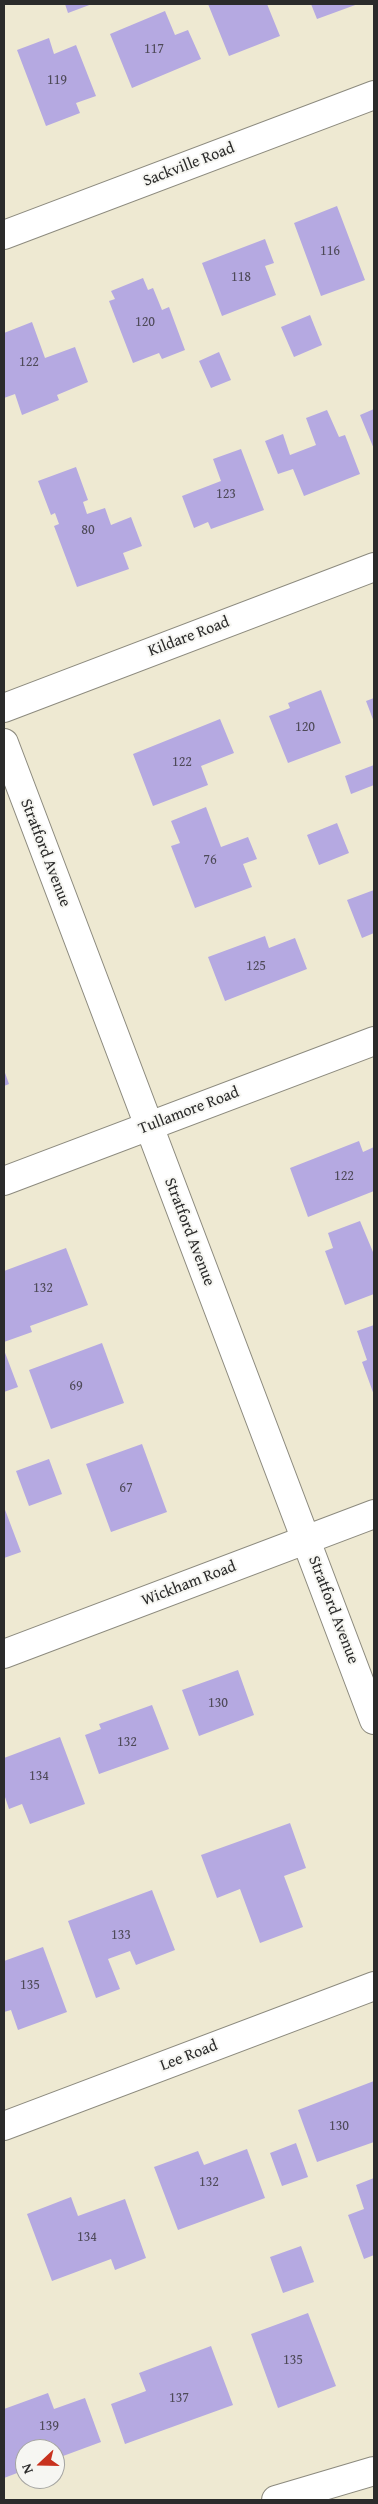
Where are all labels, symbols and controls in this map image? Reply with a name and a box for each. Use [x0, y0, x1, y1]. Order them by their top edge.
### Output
house number: 117 [144, 41, 164, 57]
house number: 119 [47, 72, 67, 88]
street label: Sackville Road [141, 139, 237, 191]
house number: 116 [320, 243, 340, 259]
house number: 118 [231, 269, 251, 285]
house number: 120 [135, 314, 155, 330]
house number: 122 [19, 354, 39, 370]
house number: 123 [216, 486, 236, 502]
house number: 80 [81, 522, 95, 538]
street label: Kildare Road [146, 613, 232, 661]
house number: 120 [295, 719, 315, 735]
house number: 122 [172, 754, 192, 770]
street label: Stratford Avenue [16, 796, 74, 910]
house number: 76 [203, 852, 217, 868]
house number: 125 [246, 958, 266, 974]
street label: Tullamore Road [136, 1083, 242, 1139]
house number: 122 [334, 1168, 354, 1184]
street label: Stratford Avenue [160, 1175, 218, 1289]
house number: 132 [33, 1280, 53, 1296]
house number: 69 [69, 1378, 83, 1394]
house number: 67 [119, 1480, 133, 1496]
street label: Stratford Avenue [304, 1553, 362, 1667]
street label: Wickham Road [139, 1557, 239, 1611]
house number: 130 [208, 1695, 228, 1711]
house number: 132 [117, 1734, 137, 1750]
house number: 134 [29, 1768, 49, 1784]
house number: 133 [111, 1927, 131, 1943]
house number: 135 [20, 1977, 40, 1993]
street label: Lee Road [158, 2036, 220, 2076]
house number: 130 [329, 2118, 349, 2134]
house number: 132 [199, 2174, 219, 2190]
house number: 134 [77, 2229, 97, 2245]
house number: 135 [283, 2352, 303, 2368]
house number: 137 [169, 2390, 189, 2406]
house number: 139 [39, 2418, 59, 2434]
north arrow [15, 2439, 65, 2489]
text: N [16, 2461, 38, 2477]

